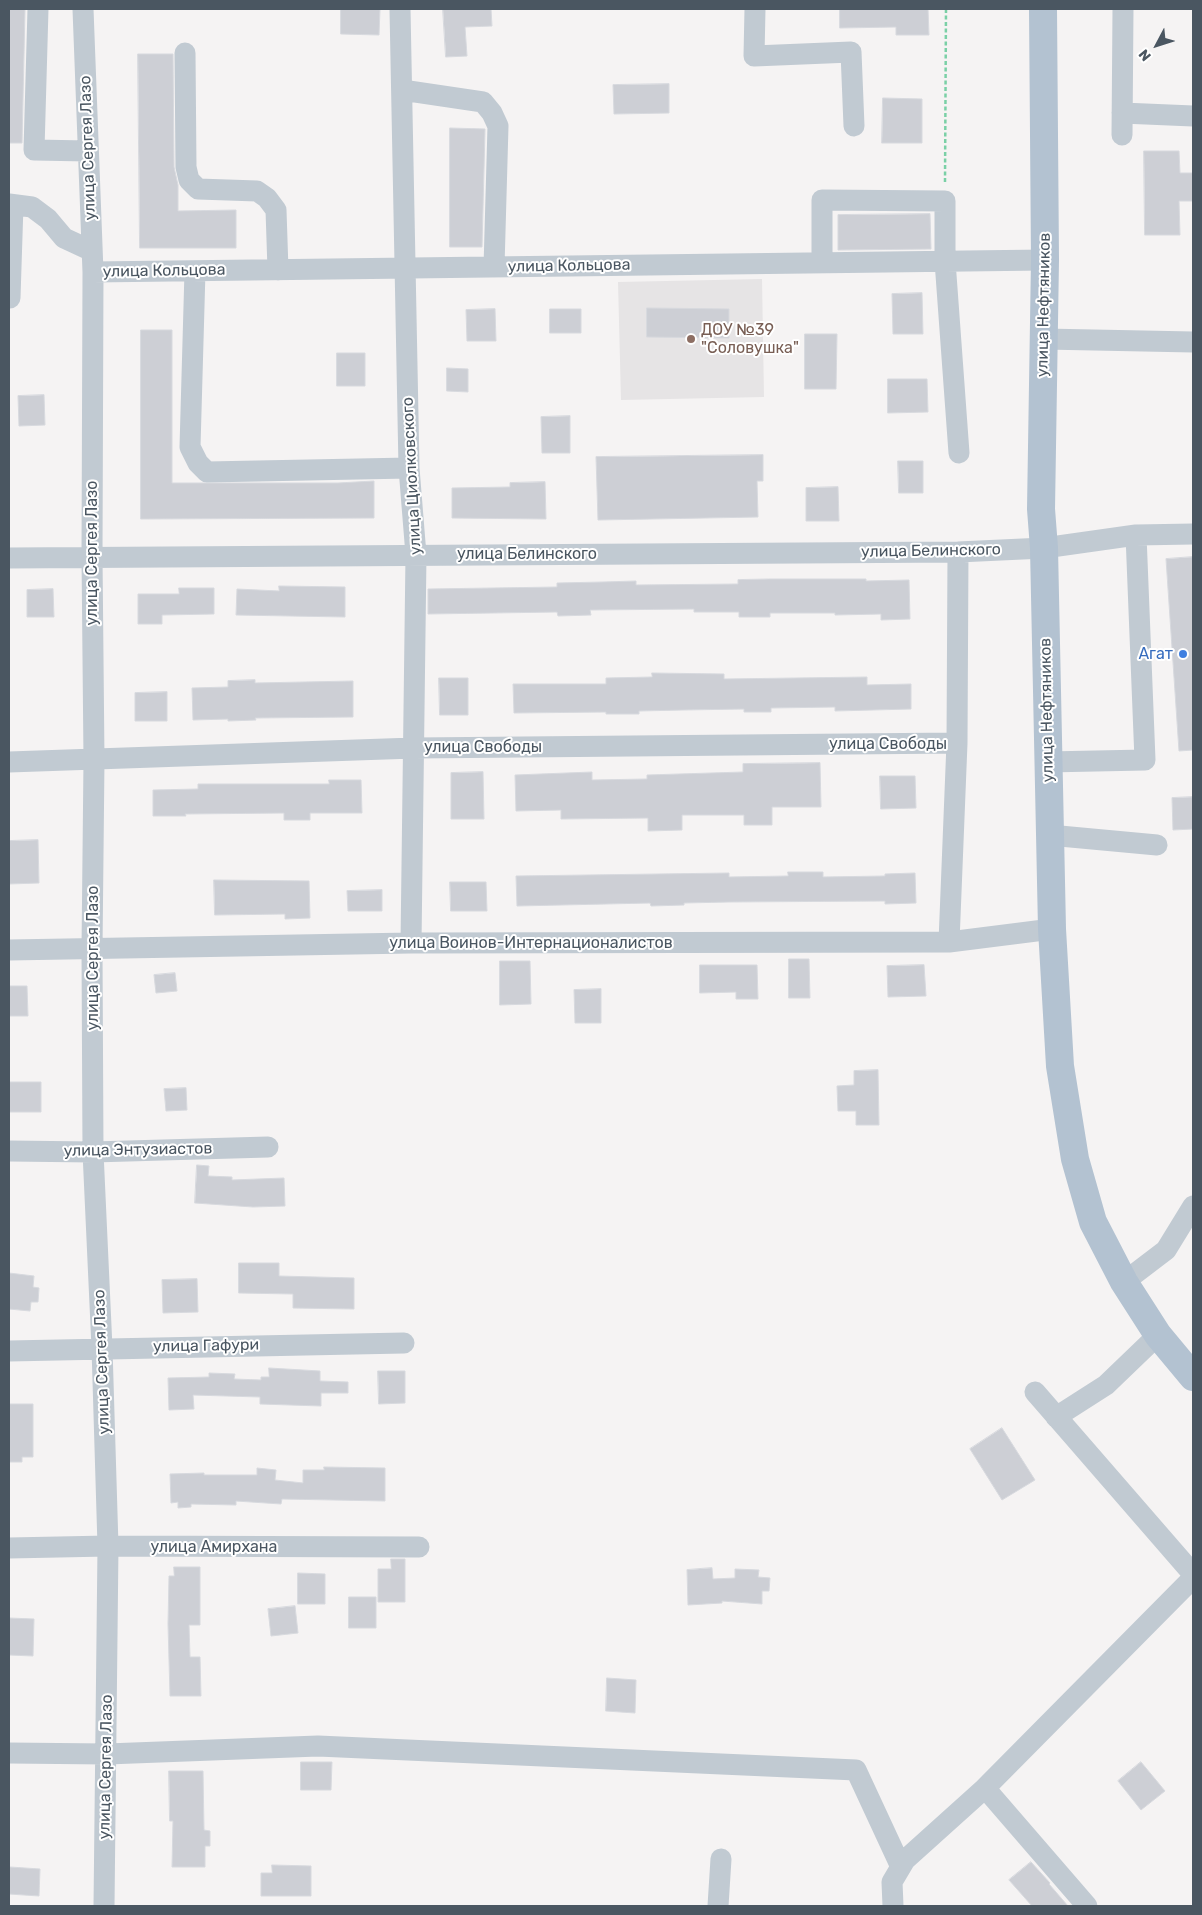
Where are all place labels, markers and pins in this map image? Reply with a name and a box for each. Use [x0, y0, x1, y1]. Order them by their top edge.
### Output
place label: ДОУ №39 "Соловушка" [701, 320, 799, 358]
marker: ДОУ №39 "Соловушка" [685, 333, 697, 345]
place label: Агат [1138, 644, 1173, 664]
marker: Агат [1177, 648, 1189, 660]

